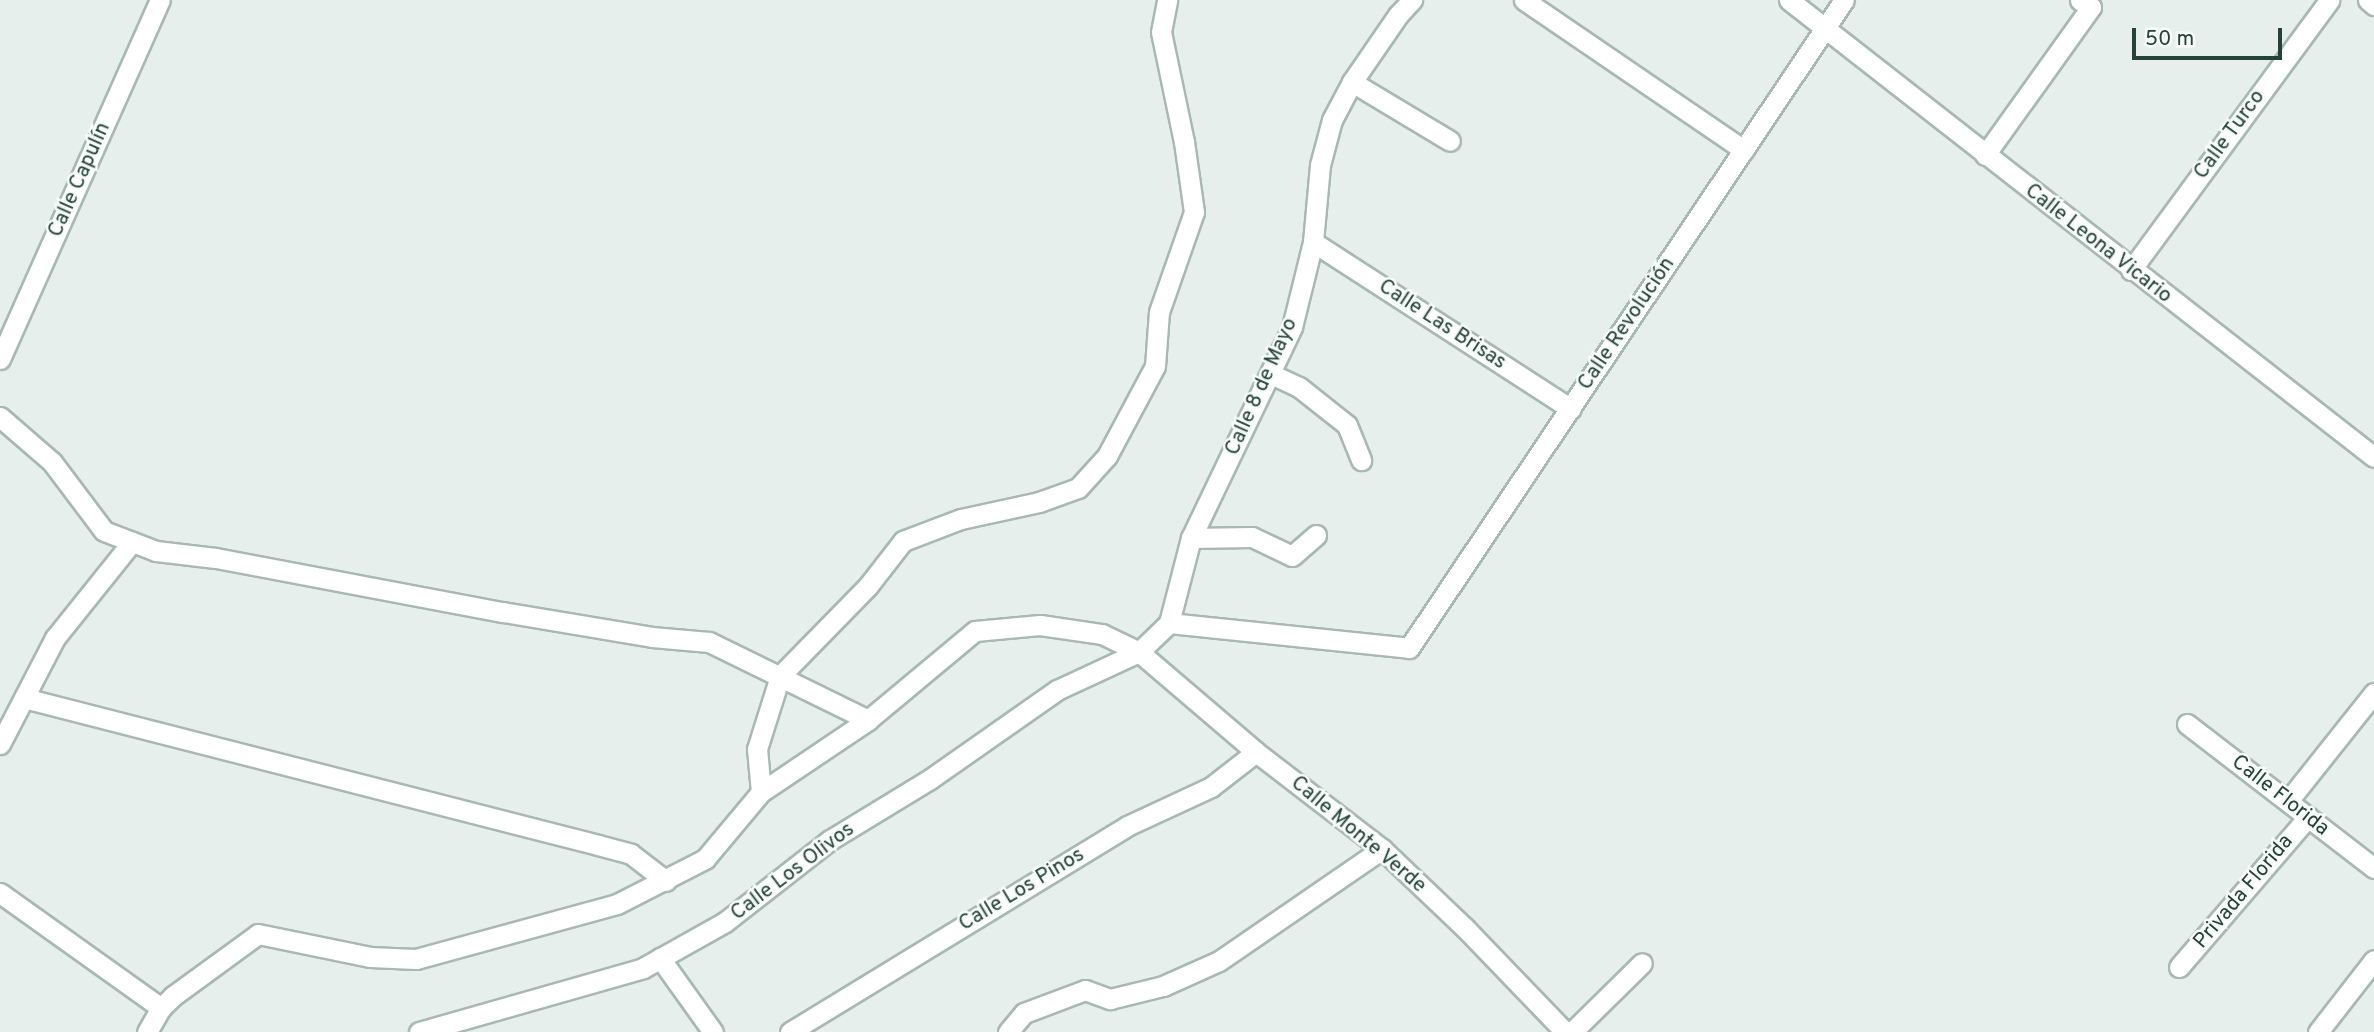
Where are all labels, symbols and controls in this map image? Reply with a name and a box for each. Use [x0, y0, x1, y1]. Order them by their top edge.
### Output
scale bar [2136, 14, 2286, 58]
text: 50 m [2145, 26, 2194, 53]
street label: Calle Turco [2189, 85, 2271, 185]
street label: Calle Capulín [43, 119, 117, 241]
street label: Calle Leona Vicario [2019, 178, 2177, 310]
street label: Calle Revolución [1573, 253, 1681, 395]
street label: Calle Las Brisas [1373, 274, 1511, 376]
street label: Calle 8 de Mayo [1220, 314, 1304, 460]
street label: Calle Florida [2226, 750, 2334, 842]
street label: Calle Monte Verde [1285, 771, 1431, 899]
street label: Calle Los Olivos [726, 817, 860, 927]
street label: Privada Florida [2189, 830, 2299, 954]
street label: Calle Los Pinos [955, 843, 1089, 937]

